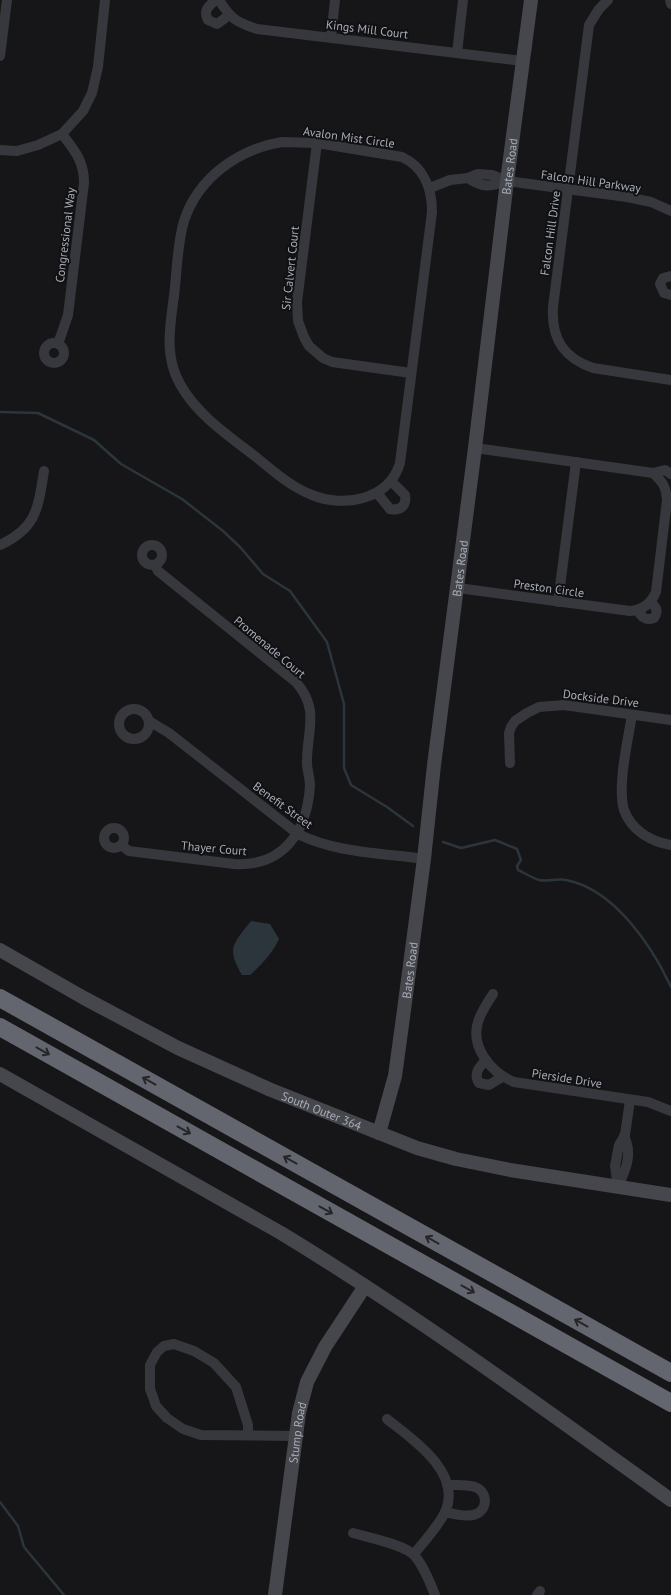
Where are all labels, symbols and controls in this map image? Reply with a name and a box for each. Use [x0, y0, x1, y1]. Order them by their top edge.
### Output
street label: Kings Mill Court [325, 17, 409, 41]
street label: Avalon Mist Circle [302, 123, 396, 151]
street label: Bates Road [498, 137, 520, 195]
street label: Falcon Hill Parkway [540, 167, 642, 196]
street label: Congressional Way [52, 186, 78, 283]
street label: Falcon Hill Drive [537, 190, 563, 276]
street label: Sir Calvert Court [278, 225, 302, 311]
street label: Bates Road [448, 539, 471, 597]
street label: Preston Circle [513, 576, 585, 600]
street label: Promenade Court [231, 613, 309, 681]
street label: Dockside Drive [562, 686, 640, 710]
street label: Benefit Street [250, 778, 316, 832]
street label: Thayer Court [181, 838, 247, 858]
street label: Bates Road [398, 941, 420, 999]
one-way arrow [35, 1046, 49, 1056]
street label: Pierside Drive [531, 1065, 603, 1091]
one-way arrow [142, 1075, 156, 1085]
street label: South Outer 364 [280, 1088, 364, 1133]
one-way arrow [177, 1125, 192, 1135]
one-way arrow [283, 1155, 298, 1165]
one-way arrow [318, 1205, 333, 1215]
one-way arrow [425, 1234, 440, 1244]
one-way arrow [460, 1284, 475, 1294]
one-way arrow [575, 1318, 589, 1328]
street label: Stump Road [285, 1400, 309, 1464]

